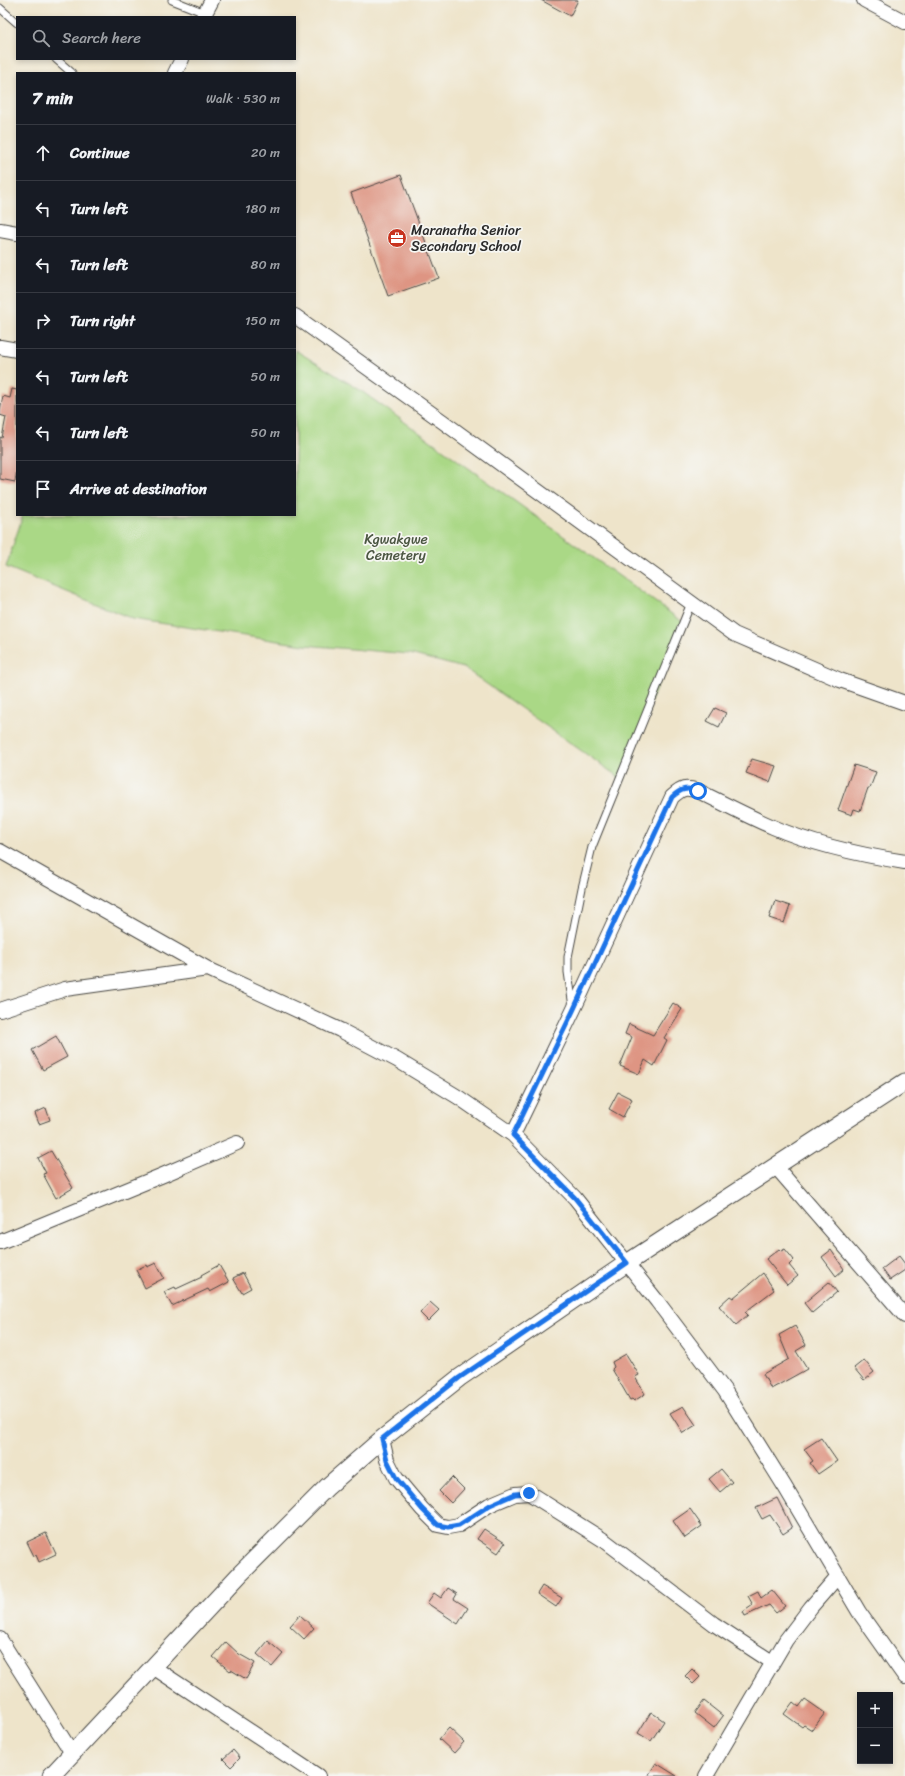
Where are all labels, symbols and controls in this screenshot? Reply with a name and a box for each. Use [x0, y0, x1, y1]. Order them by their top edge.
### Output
search box [16, 16, 296, 60]
text: Search here [62, 25, 141, 51]
icon: search [30, 27, 52, 49]
text: 7 min [32, 83, 73, 113]
text: Walk · 530 m [206, 87, 280, 110]
text: Continue [70, 140, 130, 166]
text: 20 m [251, 141, 280, 164]
icon: ahead [32, 142, 54, 164]
text: Turn left [70, 196, 128, 222]
text: 180 m [245, 197, 280, 220]
icon: left [32, 198, 54, 220]
place label: Maranatha Senior Secondary School [411, 218, 522, 259]
office icon: Maranatha Senior Secondary School [386, 227, 408, 249]
text: Turn left [70, 252, 128, 278]
text: 80 m [251, 253, 280, 276]
icon: left [32, 254, 54, 276]
text: Turn right [70, 308, 135, 334]
text: 150 m [245, 309, 280, 332]
icon: right [32, 310, 54, 332]
text: Turn left [70, 364, 128, 390]
text: 50 m [250, 365, 280, 388]
icon: left [32, 366, 54, 388]
text: Turn left [70, 420, 128, 446]
text: 50 m [250, 421, 280, 444]
icon: left [32, 422, 54, 444]
text: Arrive at destination [70, 476, 207, 502]
icon: arrive [32, 478, 54, 500]
park label: Kgwakgwe Cemetery [364, 527, 428, 568]
route start [689, 782, 707, 800]
route end [520, 1484, 538, 1502]
map controls [857, 1692, 893, 1764]
button: + [857, 1692, 893, 1728]
button: − [857, 1728, 893, 1764]

